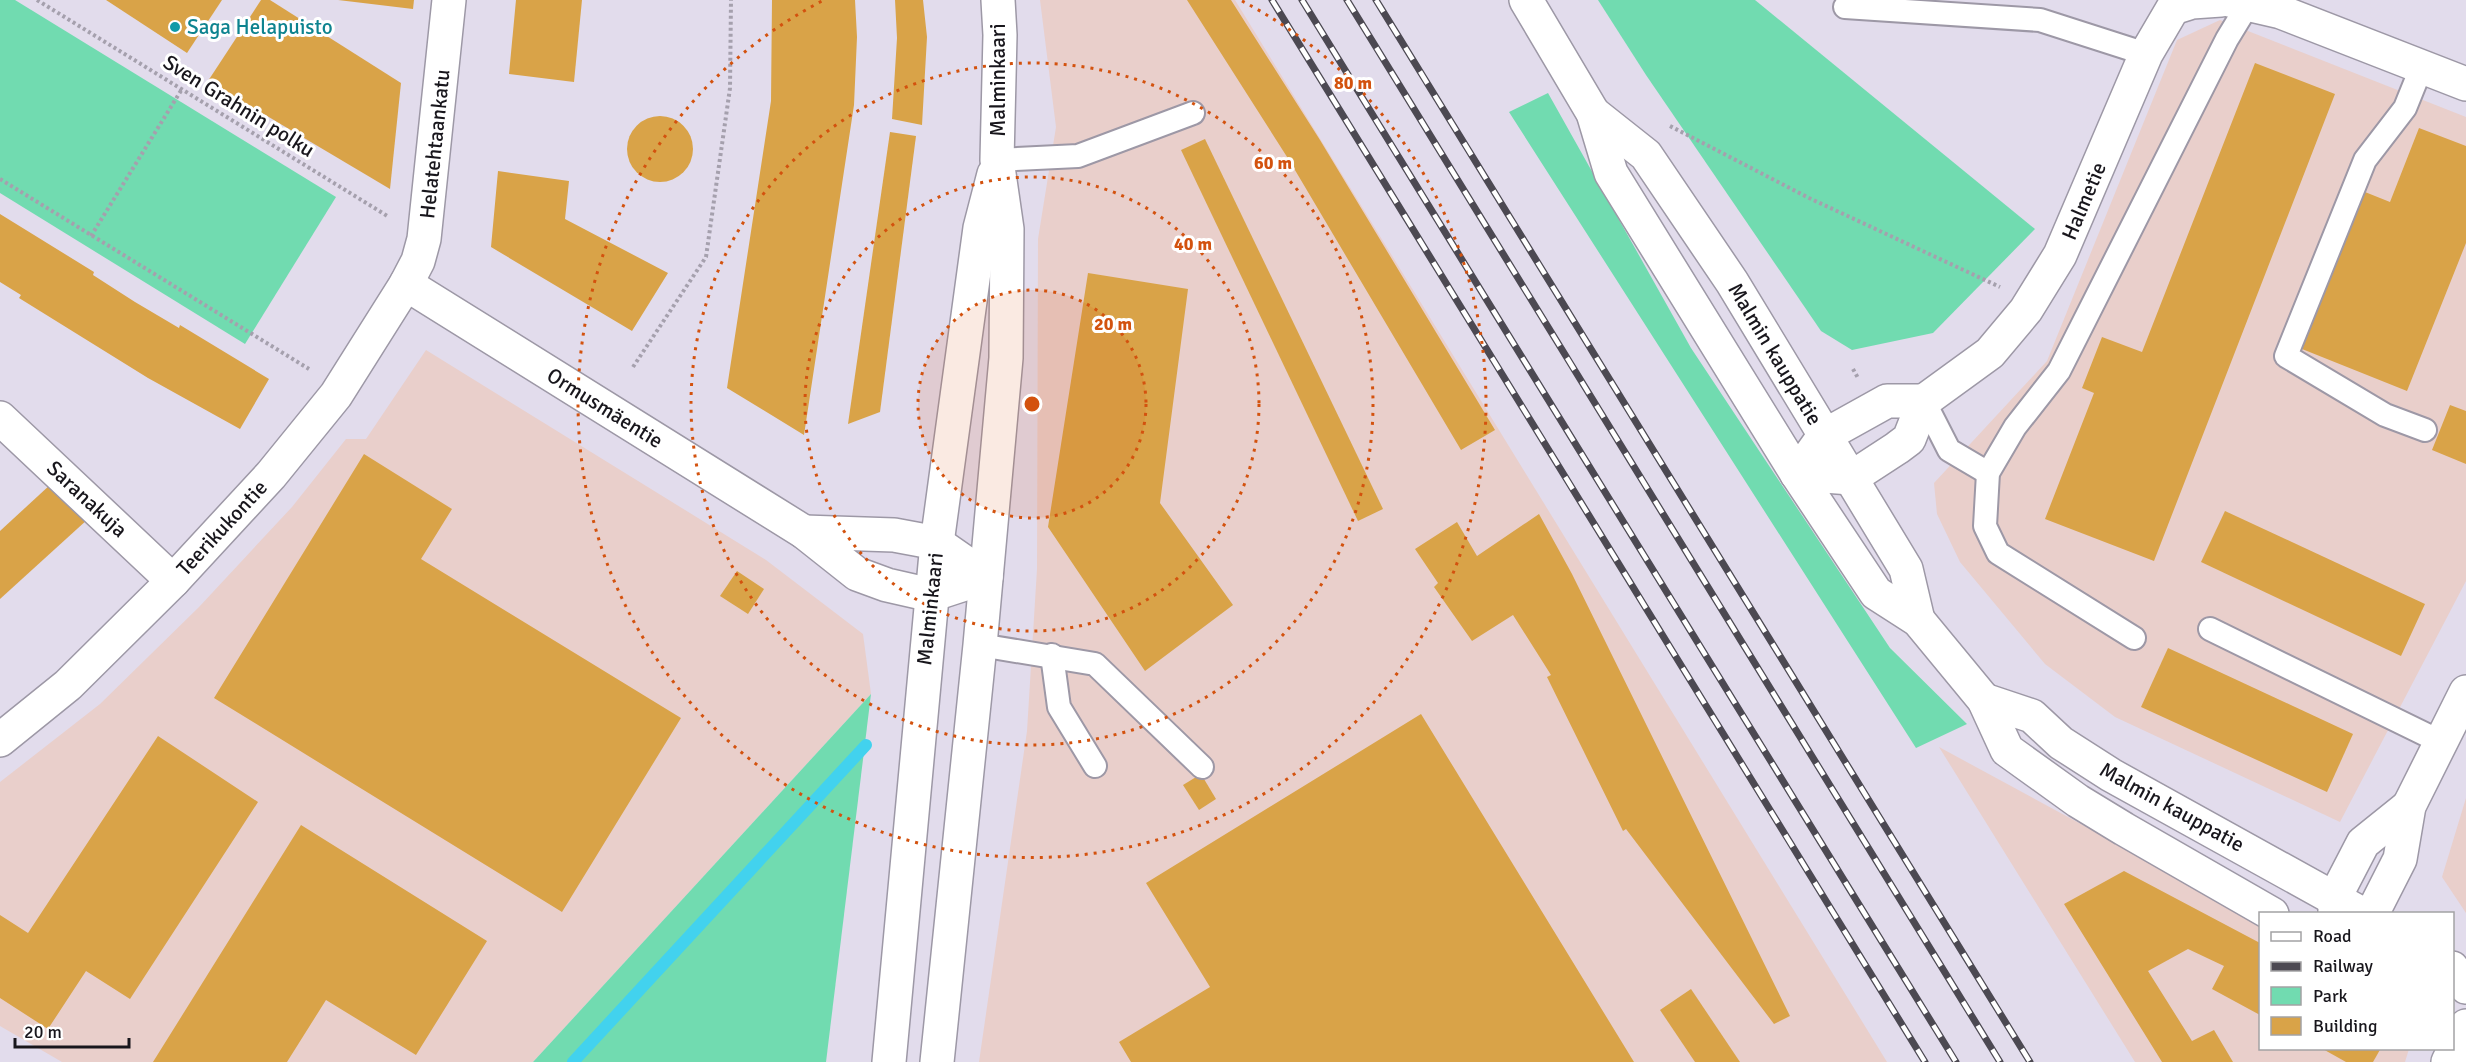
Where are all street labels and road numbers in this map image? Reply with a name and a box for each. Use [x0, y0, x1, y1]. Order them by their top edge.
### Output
street label: Malminkaari [985, 23, 1011, 137]
street label: Sven Grahnin polku [159, 49, 319, 163]
street label: Helatehtaankatu [414, 68, 456, 220]
street label: Halmetie [2056, 158, 2112, 244]
street label: Malmin kauppatie [1722, 278, 1828, 430]
street label: Ormusmäentie [542, 362, 668, 454]
street label: Saranakuja [41, 455, 133, 543]
street label: Teerikukontie [171, 475, 273, 581]
street label: Malminkaari [911, 551, 949, 667]
street label: Malmin kauppatie [2095, 757, 2249, 857]

